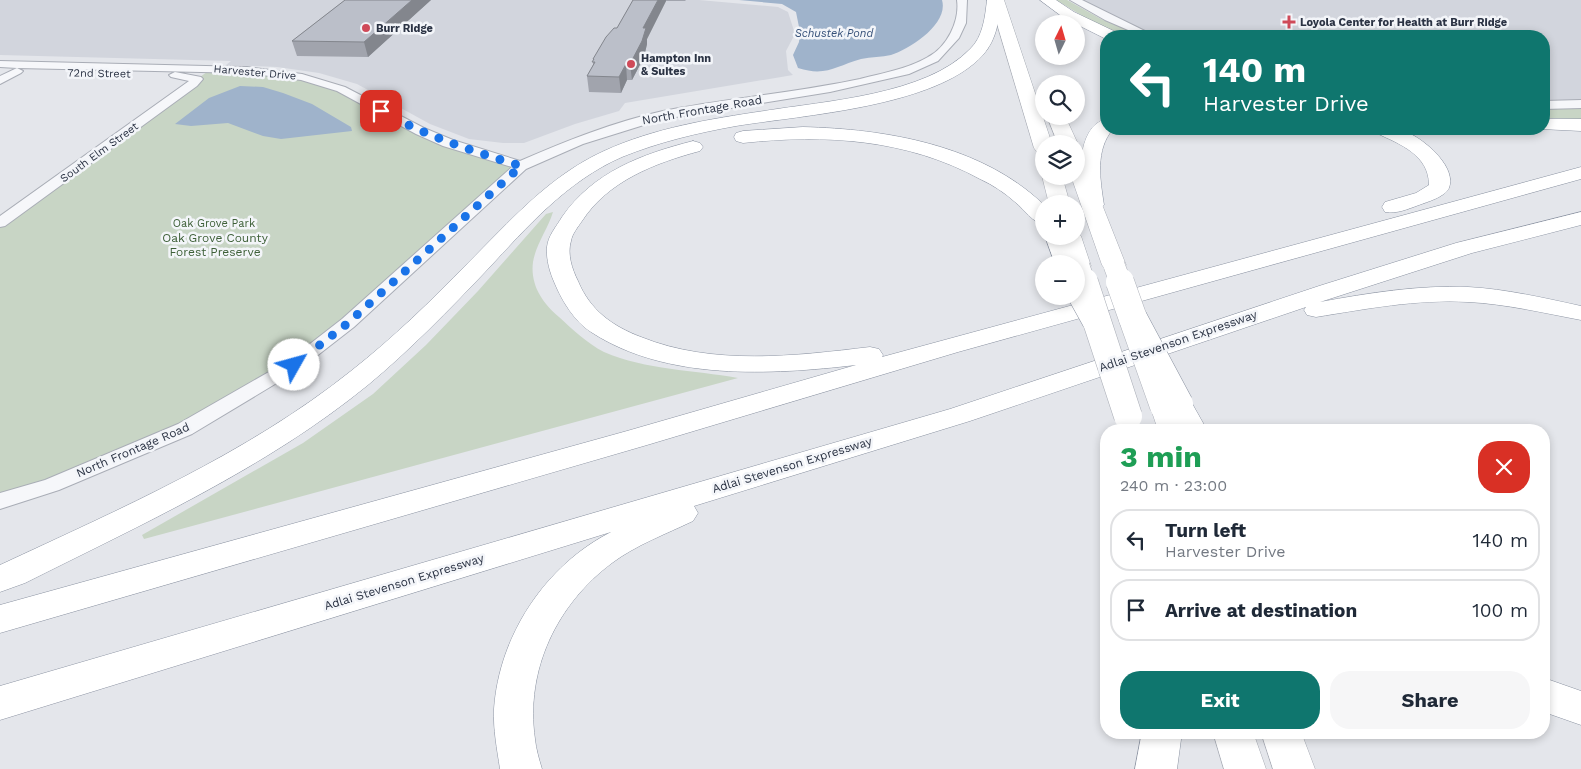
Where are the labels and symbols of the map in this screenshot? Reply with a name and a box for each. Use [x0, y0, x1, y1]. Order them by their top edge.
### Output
north arrow [1035, 15, 1085, 65]
marker: Loyola Center for Health at Burr Ridge [1282, 15, 1296, 29]
place label: Loyola Center for Health at Burr Ridge [1300, 16, 1507, 29]
marker: Burr Ridge [360, 22, 372, 34]
place label: Burr Ridge [376, 22, 433, 35]
water label: Schustek Pond [795, 27, 874, 40]
place label: Hampton Inn & Suites [641, 52, 711, 78]
marker: Hampton Inn & Suites [625, 58, 637, 70]
street label: Harvester Drive [213, 62, 297, 83]
street label: 72nd Street [67, 66, 131, 81]
pin [360, 90, 402, 132]
street label: North Frontage Road [641, 93, 763, 127]
street label: South Elm Street [58, 119, 141, 185]
park label: Oak Grove Park [173, 217, 255, 230]
park label: Oak Grove County Forest Preserve [162, 231, 269, 259]
street label: Adlai Stevenson Expressway [1097, 307, 1260, 375]
position arrow [267, 338, 319, 390]
street label: North Frontage Road [74, 420, 192, 480]
street label: Adlai Stevenson Expressway [710, 434, 874, 496]
street label: Adlai Stevenson Expressway [322, 551, 486, 613]

